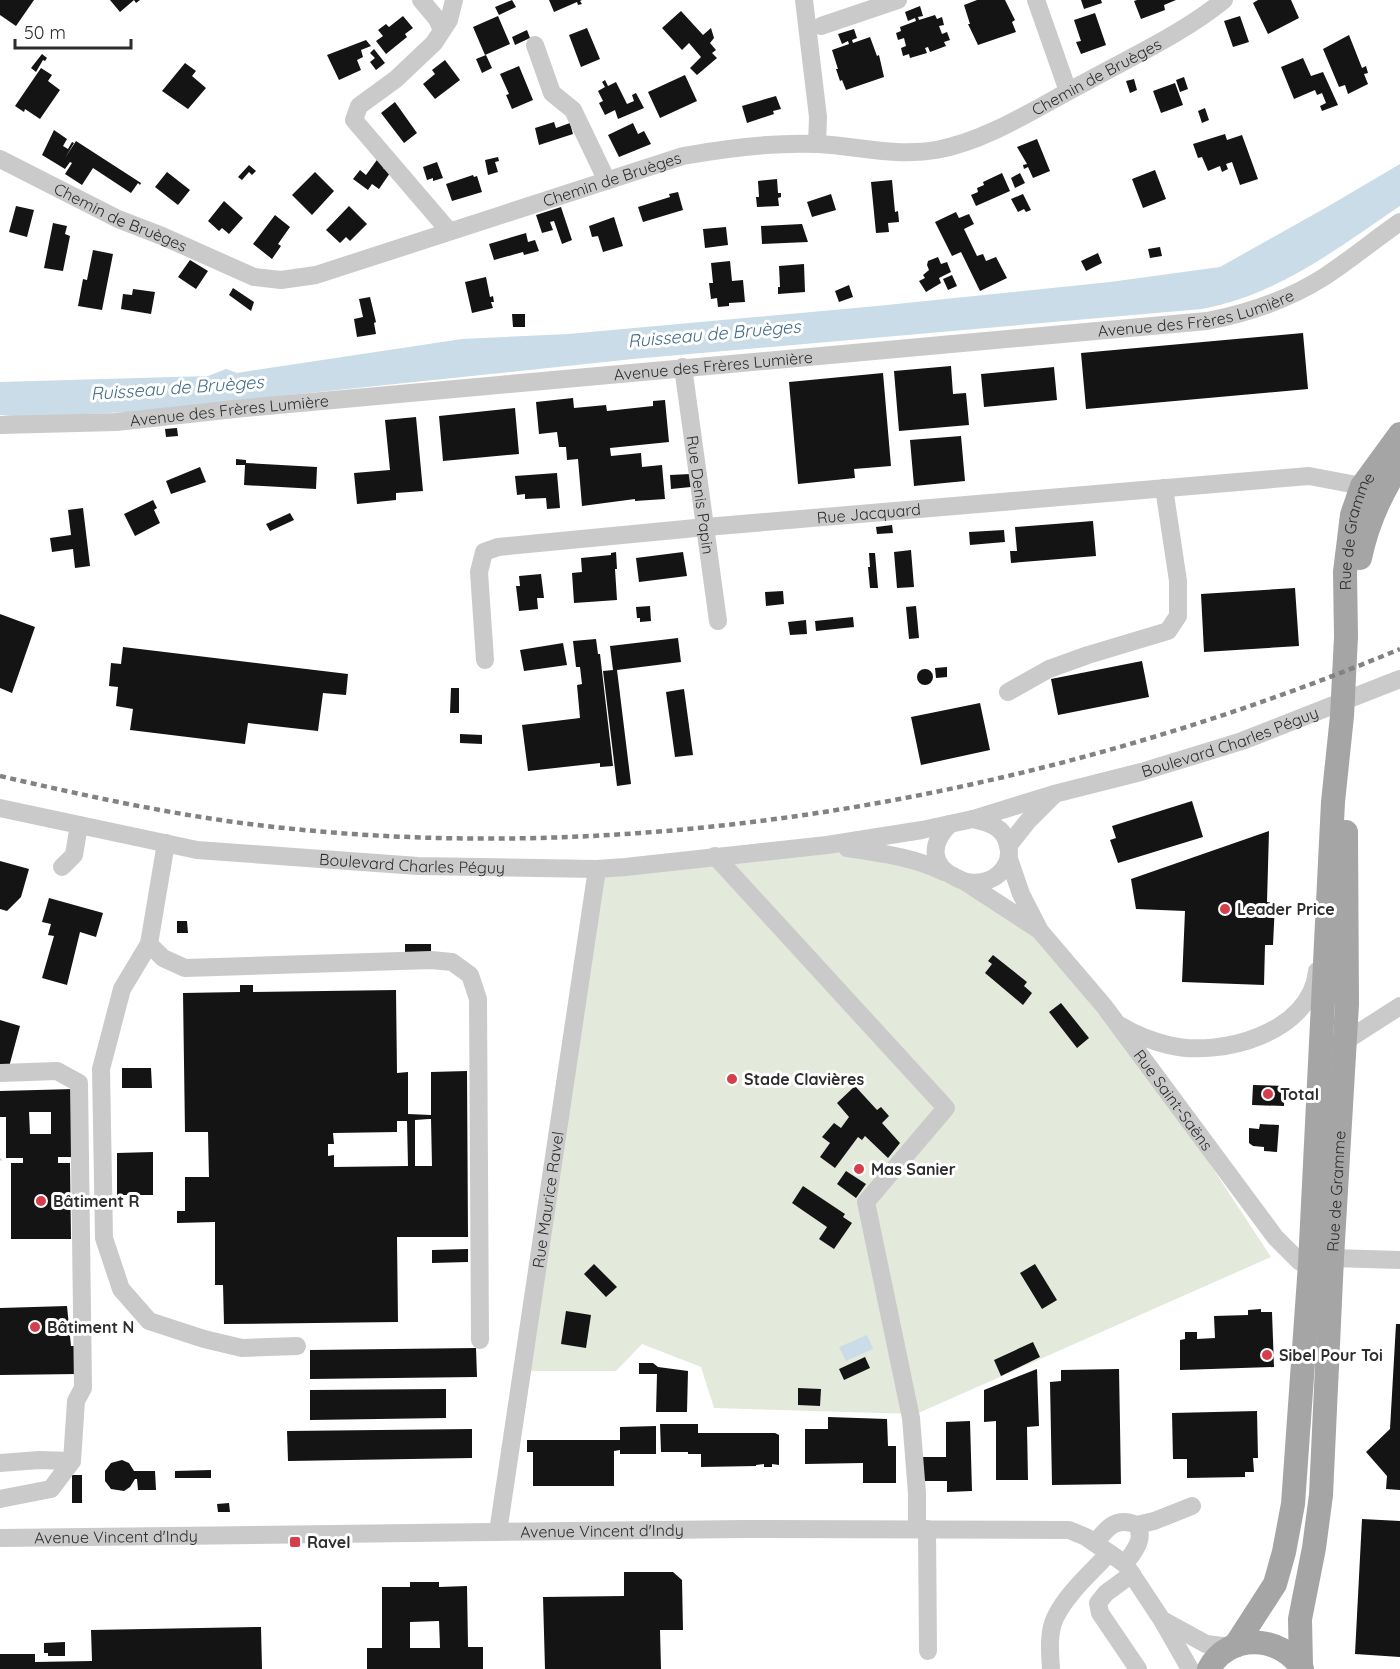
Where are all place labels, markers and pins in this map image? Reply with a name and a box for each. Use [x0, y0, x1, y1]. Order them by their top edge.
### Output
place label: Leader Price [1237, 899, 1335, 919]
marker: Leader Price [1218, 902, 1232, 916]
place label: Stade Clavières [744, 1069, 865, 1089]
marker: Stade Clavières [725, 1072, 739, 1086]
place label: Total [1280, 1084, 1319, 1104]
marker: Total [1261, 1087, 1275, 1101]
place label: Mas Sanier [871, 1159, 956, 1179]
marker: Mas Sanier [852, 1162, 866, 1176]
place label: Bâtiment R [53, 1191, 140, 1211]
marker: Bâtiment R [34, 1194, 48, 1208]
place label: Bâtiment N [47, 1317, 134, 1337]
marker: Bâtiment N [28, 1320, 42, 1334]
place label: Sibel Pour Toi [1279, 1345, 1383, 1365]
marker: Sibel Pour Toi [1260, 1348, 1274, 1362]
place label: Ravel [307, 1532, 351, 1552]
marker: Ravel [288, 1535, 302, 1549]

